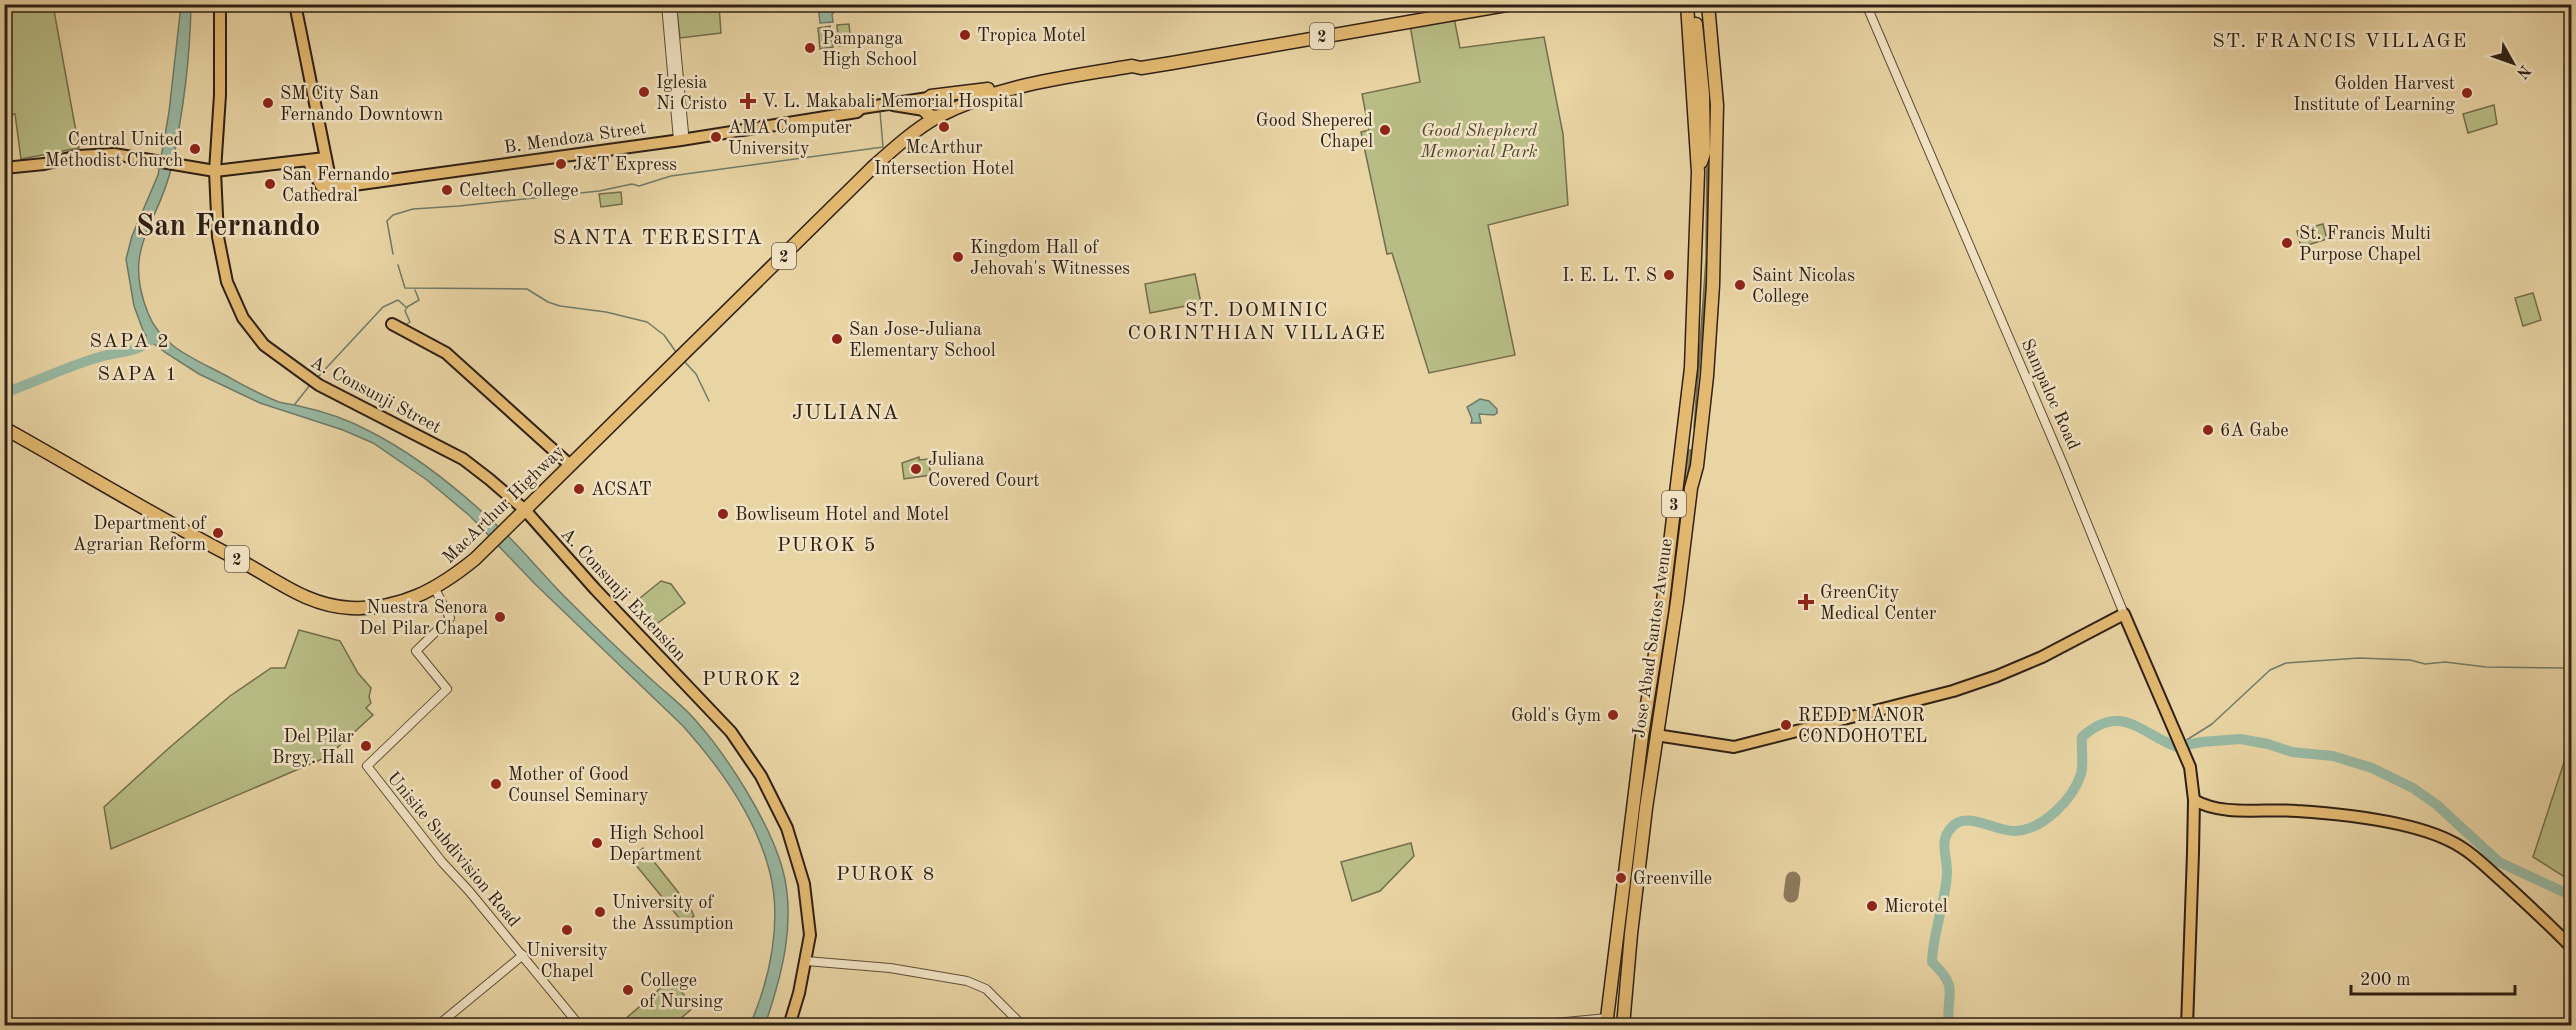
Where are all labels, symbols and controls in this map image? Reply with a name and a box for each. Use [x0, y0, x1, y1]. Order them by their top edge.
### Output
road number: 2 [1310, 23, 1334, 49]
place label: Tropica Motel [977, 27, 1086, 45]
marker: Tropica Motel [958, 28, 972, 42]
place label: Pampanga High School [822, 30, 917, 69]
district label: ST. FRANCIS VILLAGE [2212, 32, 2468, 52]
north arrow [2483, 33, 2543, 93]
marker: Pampanga High School [803, 41, 817, 55]
text: N [2512, 62, 2533, 82]
place label: Iglesia Ni Cristo [656, 74, 727, 113]
place label: Golden Harvest Institute of Learning [2293, 75, 2455, 114]
place label: SM City San Fernando Downtown [280, 85, 444, 124]
marker: Iglesia Ni Cristo [637, 85, 651, 99]
marker: Golden Harvest Institute of Learning [2460, 86, 2474, 100]
marker: V. L. Makabali Memorial Hospital [739, 92, 757, 110]
place label: V. L. Makabali Memorial Hospital [762, 93, 1023, 111]
marker: SM City San Fernando Downtown [261, 96, 275, 110]
place label: Good Shepered Chapel [1256, 112, 1373, 151]
street label: B. Mendoza Street [503, 119, 647, 157]
place label: AMA Computer University [728, 119, 852, 158]
marker: McArthur Intersection Hotel [937, 120, 951, 134]
park label: Good Shepherd Memorial Park [1419, 122, 1538, 161]
marker: Good Shepered Chapel [1378, 123, 1392, 137]
marker: AMA Computer University [709, 130, 723, 144]
place label: Central United Methodist Church [45, 131, 183, 170]
place label: McArthur Intersection Hotel [874, 139, 1014, 178]
marker: Central United Methodist Church [188, 142, 202, 156]
place label: J&T Express [573, 156, 677, 174]
marker: J&T Express [554, 157, 568, 171]
place label: San Fernando Cathedral [282, 166, 390, 205]
marker: San Fernando Cathedral [263, 177, 277, 191]
place label: Celtech College [459, 182, 578, 200]
marker: Celtech College [440, 183, 454, 197]
district label: San Fernando [136, 212, 320, 242]
place label: St. Francis Multi Purpose Chapel [2299, 225, 2431, 264]
district label: SANTA TERESITA [553, 228, 763, 249]
marker: St. Francis Multi Purpose Chapel [2280, 236, 2294, 250]
place label: Kingdom Hall of Jehovah's Witnesses [970, 239, 1130, 278]
road number: 2 [772, 243, 796, 269]
marker: Kingdom Hall of Jehovah's Witnesses [951, 250, 965, 264]
place label: I. E. L. T. S [1562, 267, 1657, 285]
place label: Saint Nicolas College [1752, 267, 1855, 306]
marker: I. E. L. T. S [1662, 268, 1676, 282]
marker: Saint Nicolas College [1733, 278, 1747, 292]
district label: ST. DOMINIC CORINTHIAN VILLAGE [1128, 301, 1386, 344]
place label: San Jose-Juliana Elementary School [849, 321, 996, 360]
district label: SAPA 2 [90, 332, 170, 352]
marker: San Jose-Juliana Elementary School [830, 332, 844, 346]
street label: Sampaloc Road [2018, 336, 2083, 453]
street label: A. Consunji Street [307, 353, 444, 437]
district label: SAPA 1 [98, 365, 178, 385]
district label: JULIANA [792, 403, 900, 424]
place label: 6A Gabe [2220, 422, 2289, 440]
marker: 6A Gabe [2201, 423, 2215, 437]
street label: MacArthur Highway [439, 442, 568, 567]
place label: Juliana Covered Court [928, 451, 1040, 490]
marker: Juliana Covered Court [909, 462, 923, 476]
place label: ACSAT [591, 481, 652, 499]
marker: ACSAT [572, 482, 586, 496]
road number: 3 [1662, 491, 1686, 517]
place label: Bowliseum Hotel and Motel [735, 506, 949, 524]
marker: Bowliseum Hotel and Motel [716, 507, 730, 521]
place label: Department of Agrarian Reform [73, 515, 207, 554]
street label: A. Consunji Extension [557, 525, 690, 665]
marker: Department of Agrarian Reform [211, 526, 225, 540]
district label: PUROK 5 [777, 536, 877, 556]
street label: Jose Abad Santos Avenue [1630, 537, 1676, 739]
road number: 2 [225, 546, 249, 572]
place label: GreenCity Medical Center [1820, 584, 1937, 623]
marker: GreenCity Medical Center [1797, 593, 1815, 611]
place label: Nuestra Senora Del Pilar Chapel [359, 599, 488, 638]
marker: Nuestra Senora Del Pilar Chapel [493, 610, 507, 624]
district label: PUROK 2 [702, 670, 802, 690]
place label: Gold's Gym [1511, 707, 1601, 725]
place label: REDD MANOR CONDOHOTEL [1798, 707, 1927, 746]
marker: Gold's Gym [1606, 708, 1620, 722]
marker: REDD MANOR CONDOHOTEL [1779, 718, 1793, 732]
place label: Del Pilar Brgy. Hall [272, 728, 355, 767]
marker: Del Pilar Brgy. Hall [359, 739, 373, 753]
place label: Mother of Good Counsel Seminary [508, 766, 649, 805]
street label: Unisite Subdivision Road [383, 769, 523, 931]
marker: Mother of Good Counsel Seminary [489, 777, 503, 791]
place label: High School Department [609, 825, 704, 864]
marker: High School Department [590, 836, 604, 850]
district label: PUROK 8 [836, 865, 936, 885]
place label: Greenville [1633, 870, 1712, 888]
marker: Greenville [1614, 871, 1628, 885]
place label: University of the Assumption [612, 894, 734, 933]
place label: Microtel [1884, 898, 1948, 916]
marker: Microtel [1865, 899, 1879, 913]
marker: University of the Assumption [593, 905, 607, 919]
marker: University Chapel [560, 923, 574, 937]
place label: University Chapel [526, 942, 608, 981]
scale bar [2351, 958, 2514, 996]
text: 200 m [2360, 971, 2411, 989]
place label: College of Nursing [640, 972, 723, 1011]
marker: College of Nursing [621, 983, 635, 997]

